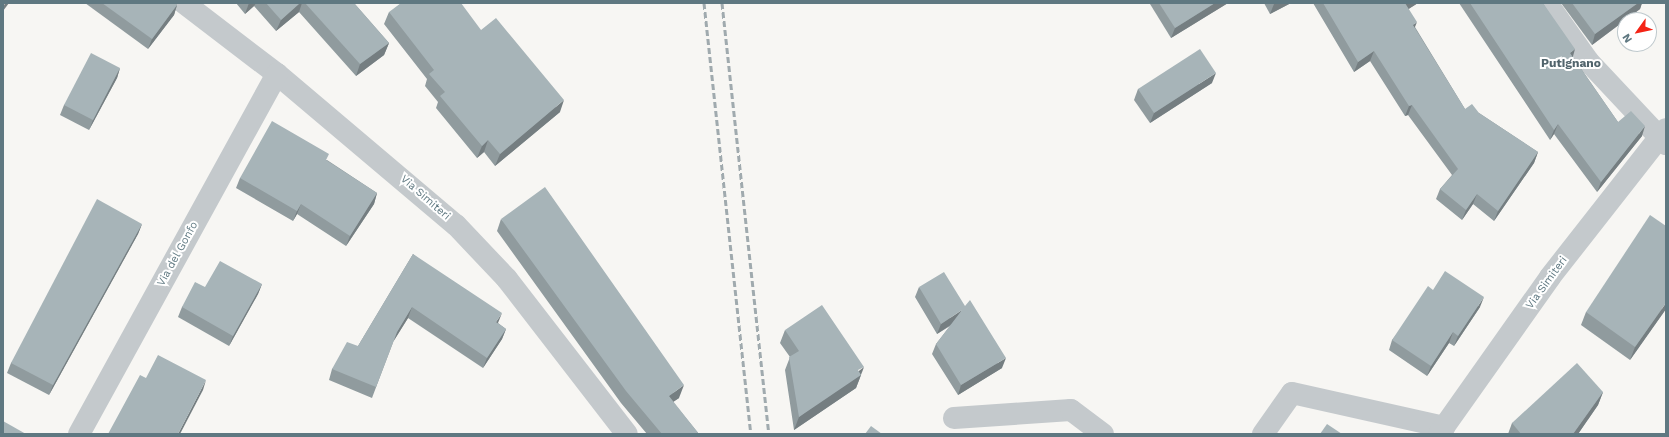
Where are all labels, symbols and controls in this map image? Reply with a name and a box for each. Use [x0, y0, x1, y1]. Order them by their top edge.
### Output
north arrow [1617, 12, 1657, 52]
text: N [1620, 31, 1635, 45]
district label: Putignano [1541, 57, 1601, 71]
street label: Via Simiteri [397, 173, 453, 223]
street label: Via del Gonfo [155, 219, 201, 289]
street label: Via Simiteri [1524, 254, 1570, 312]

